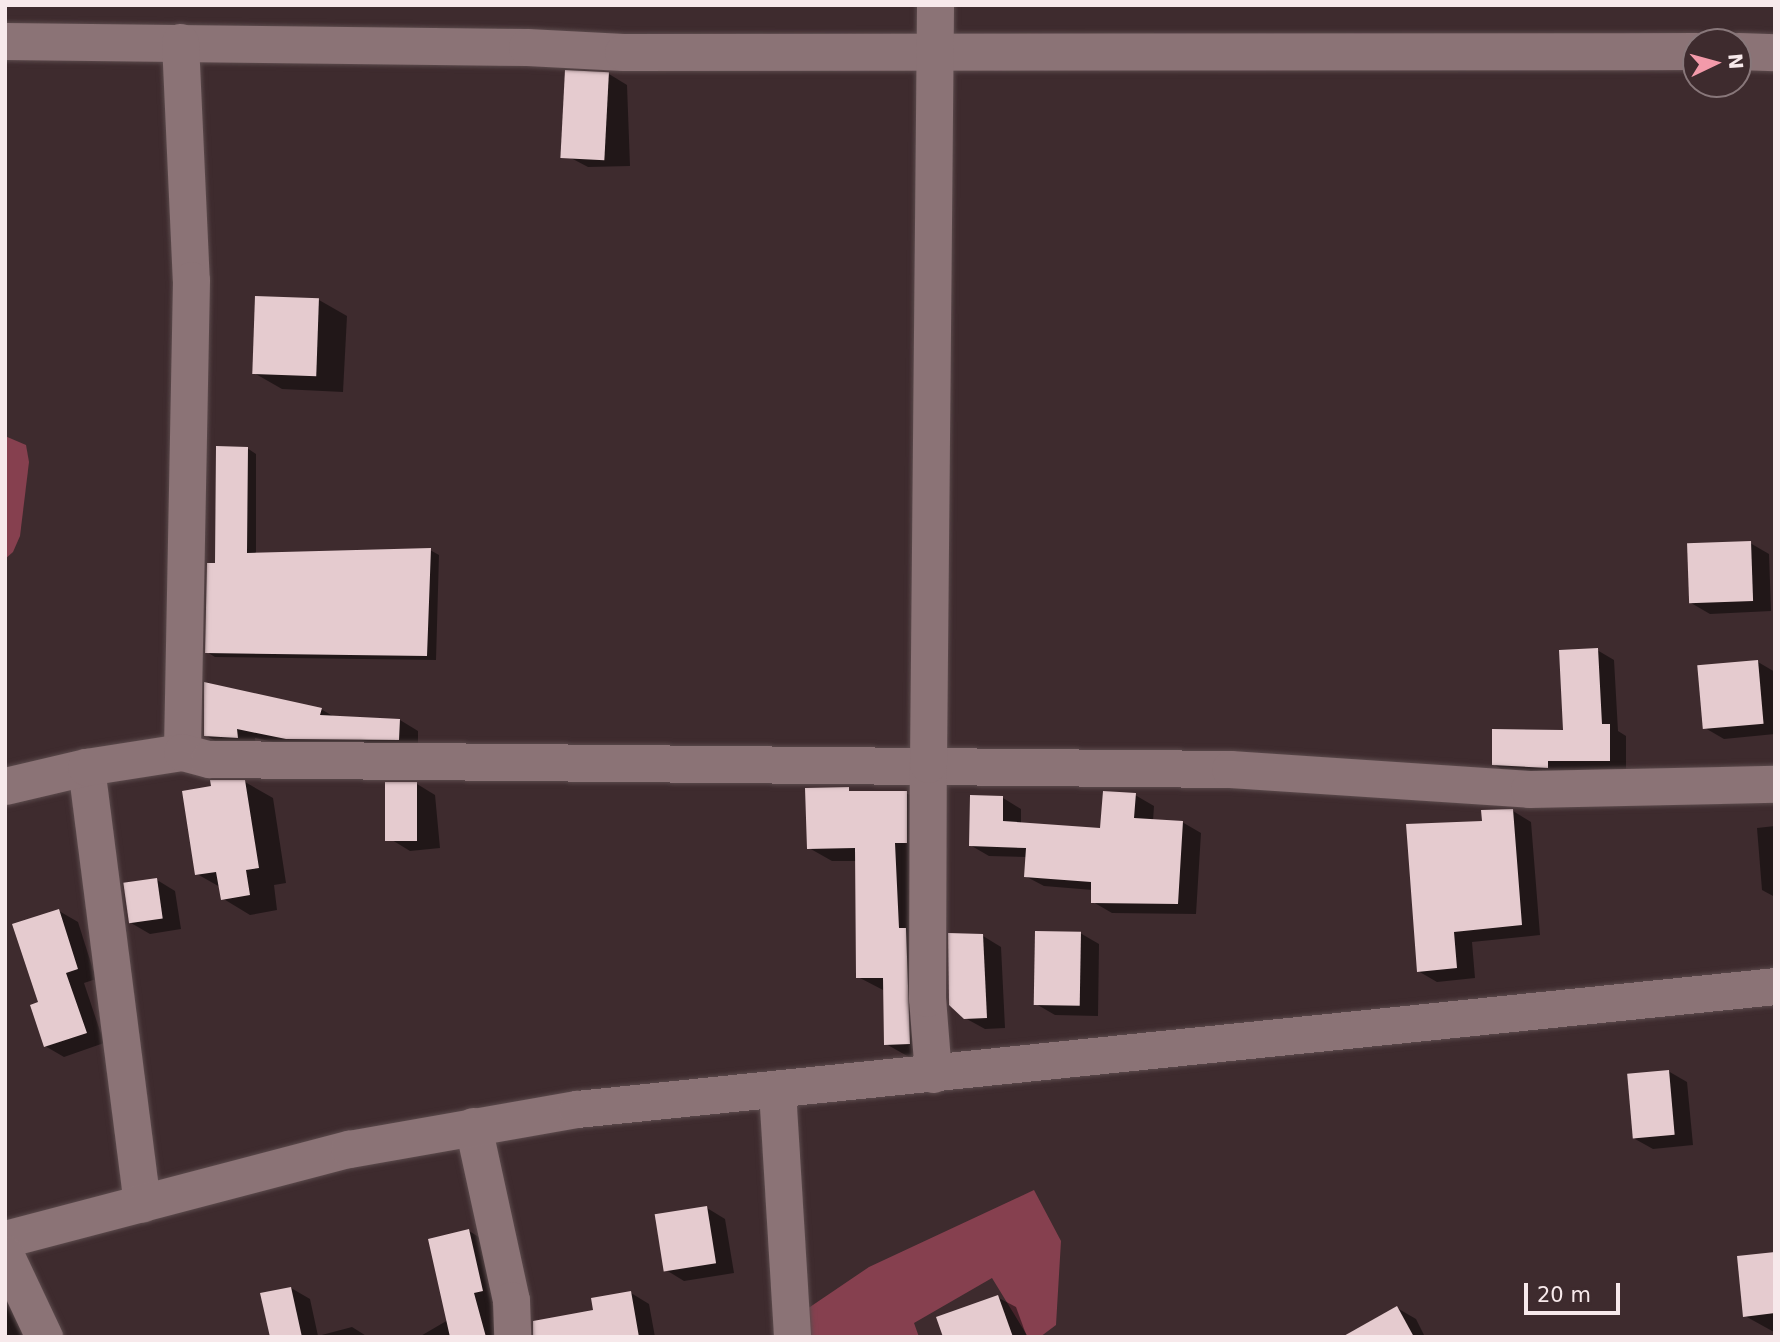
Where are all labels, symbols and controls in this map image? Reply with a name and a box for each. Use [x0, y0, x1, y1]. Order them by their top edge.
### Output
north arrow [1682, 28, 1752, 98]
text: N [1724, 52, 1748, 70]
scale bar [1528, 1268, 1624, 1312]
text: 20 m [1537, 1283, 1591, 1307]

